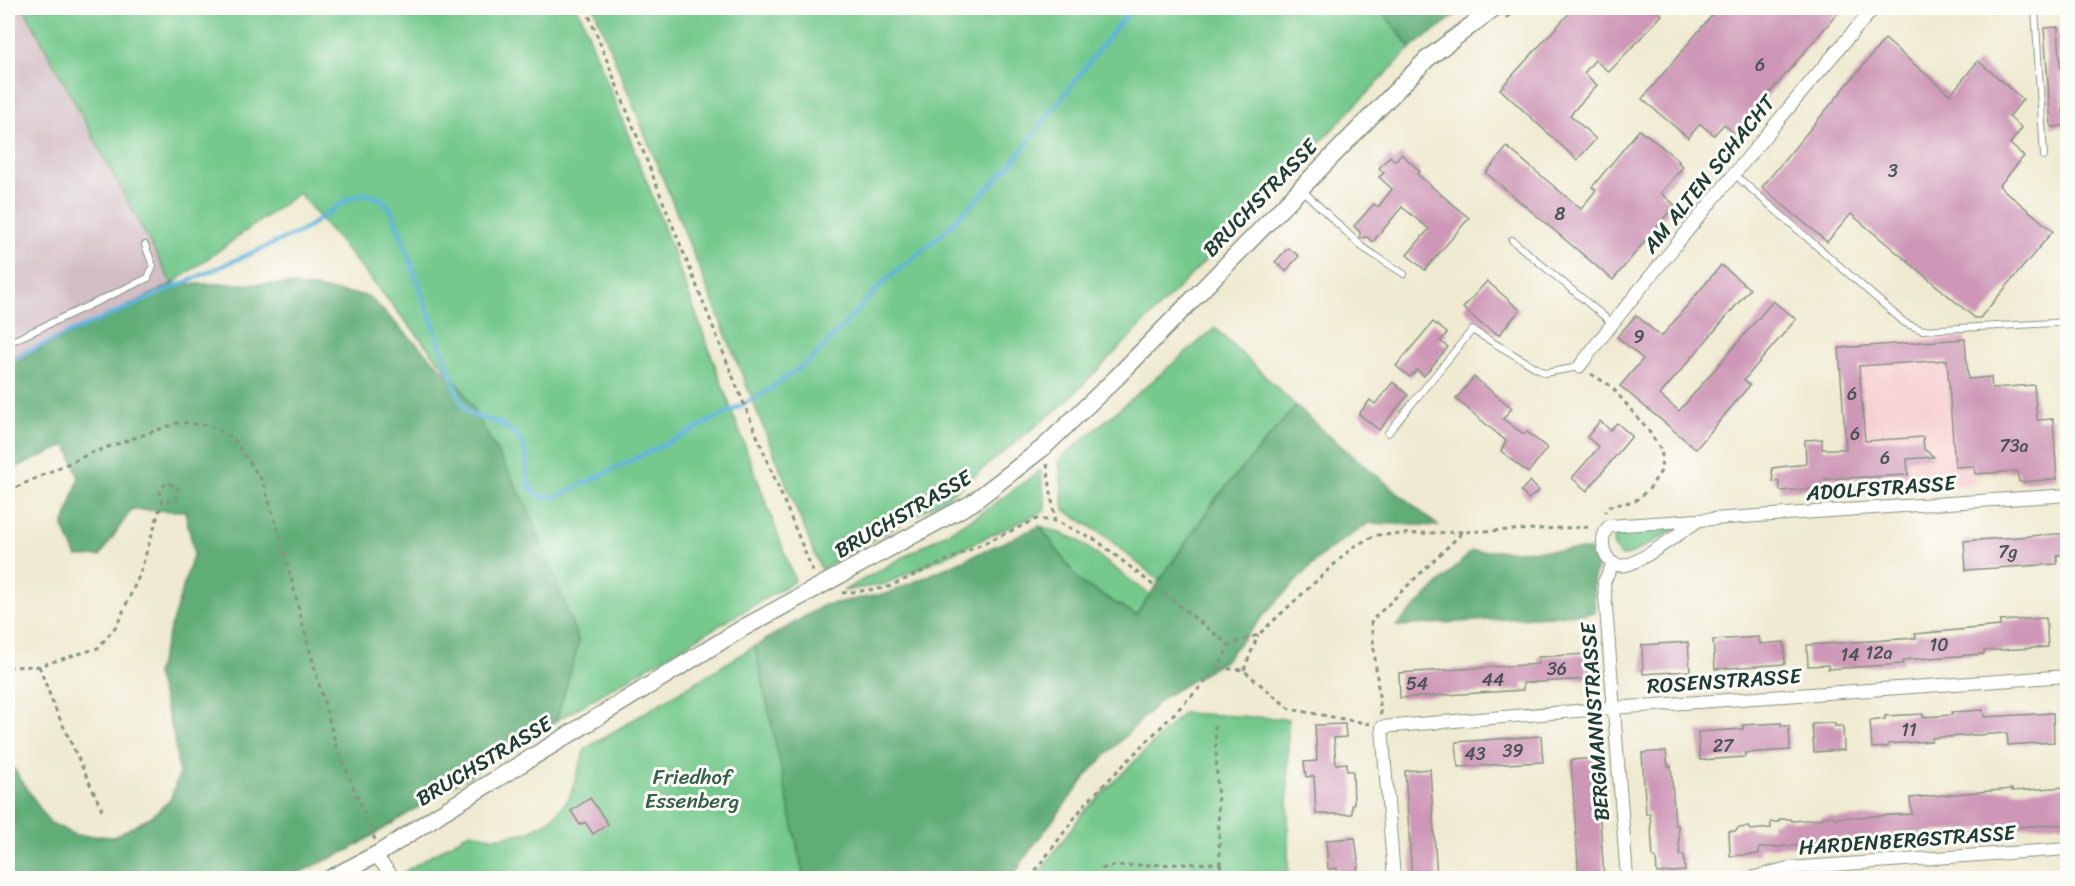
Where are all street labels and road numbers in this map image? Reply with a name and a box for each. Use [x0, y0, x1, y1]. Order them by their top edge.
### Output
street label: AM ALTEN SCHACHT [1632, 85, 1786, 263]
street label: BRUCHSTRASSE [1193, 129, 1328, 266]
street label: BRUCHSTRASSE [827, 459, 980, 569]
street label: ADOLFSTRASSE [1804, 464, 1958, 512]
street label: BERGMANNSTRASSE [1569, 620, 1621, 822]
street label: ROSENSTRASSE [1646, 657, 1804, 705]
street label: BRUCHSTRASSE [408, 705, 561, 817]
street label: HARDENBERGSTRASSE [1797, 813, 2018, 867]

